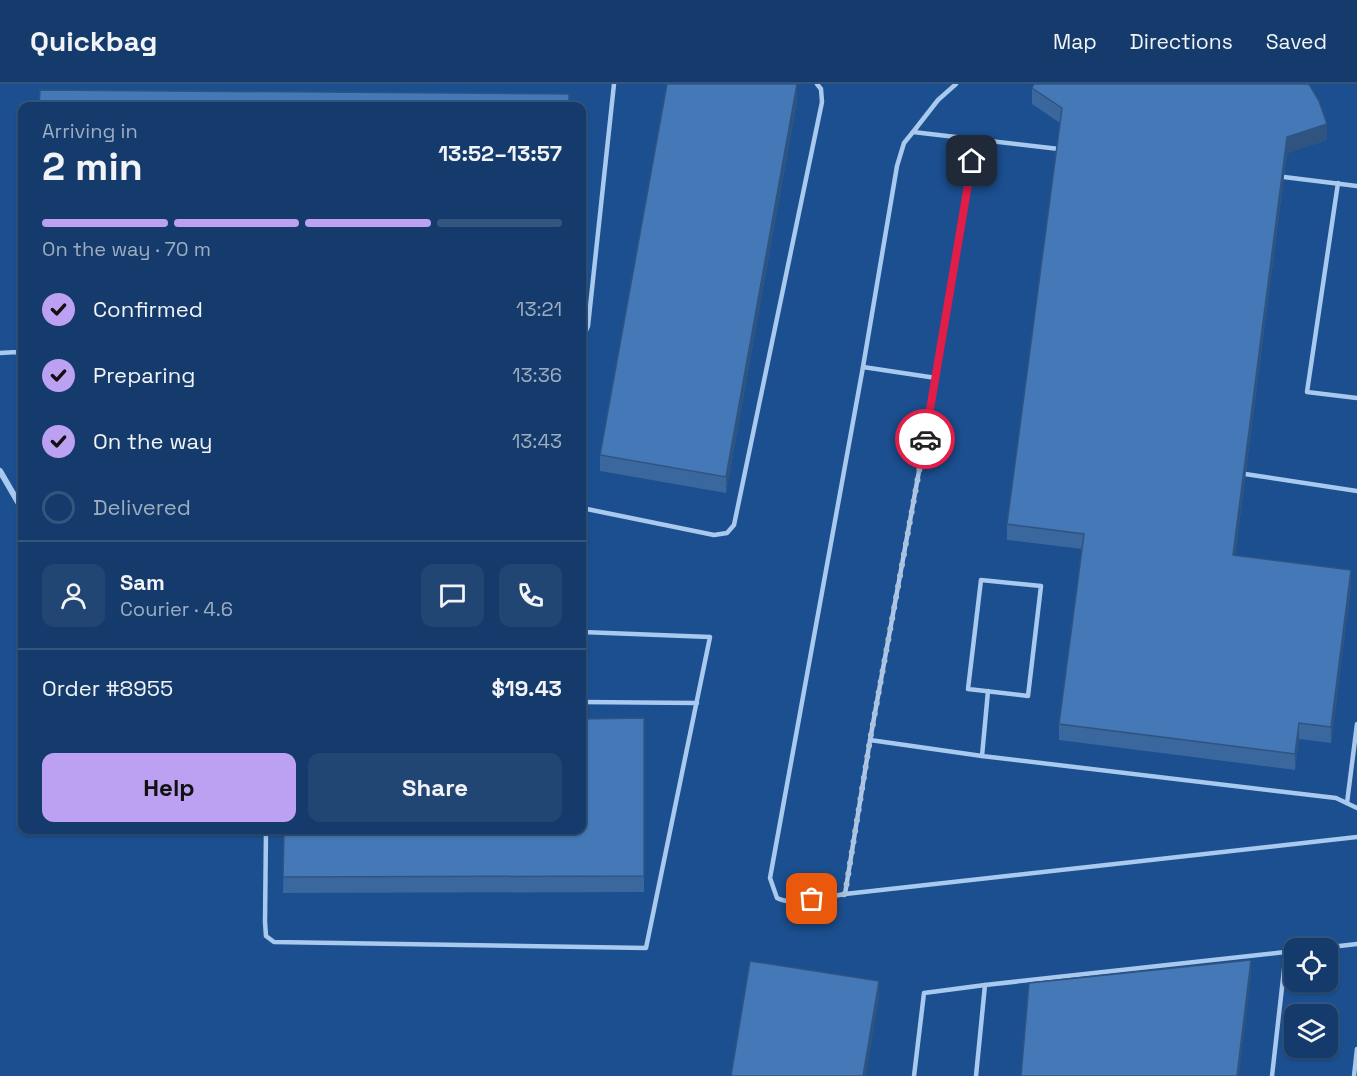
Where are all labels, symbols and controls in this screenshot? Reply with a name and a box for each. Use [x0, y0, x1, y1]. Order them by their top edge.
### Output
text: Quickbag [30, 23, 157, 59]
text: Map [1053, 28, 1097, 55]
text: Directions [1130, 28, 1233, 55]
text: Saved [1266, 28, 1327, 55]
text: Arriving in [42, 118, 138, 144]
pin [946, 135, 997, 186]
text: 13:52–13:57 [438, 139, 562, 167]
text: 2 min [42, 142, 143, 191]
icon: home [955, 144, 988, 177]
text: On the way · 70 m [42, 236, 211, 262]
icon: check [42, 293, 75, 326]
text: Confirmed [93, 295, 203, 323]
text: 13:21 [516, 296, 562, 322]
icon: check [42, 359, 75, 392]
text: Preparing [93, 361, 195, 389]
text: 13:36 [512, 362, 562, 388]
courier [895, 409, 955, 469]
icon: car [909, 423, 942, 456]
icon: check [42, 425, 75, 458]
text: On the way [93, 427, 212, 455]
text: 13:43 [512, 428, 562, 454]
text: Delivered [93, 493, 191, 521]
button: person [42, 564, 105, 627]
button: chat [421, 564, 484, 627]
button: phone [499, 564, 562, 627]
text: Sam [120, 568, 165, 596]
text: Courier · 4.6 [120, 596, 233, 622]
text: Order #8955 [42, 674, 173, 702]
text: $19.43 [491, 674, 562, 702]
button: Help [42, 753, 296, 822]
button: Share [308, 753, 562, 822]
pin [786, 873, 837, 924]
icon: bag [795, 882, 828, 915]
map controls [1284, 938, 1338, 1058]
button: locate [1284, 938, 1338, 992]
button: layers [1284, 1004, 1338, 1058]

